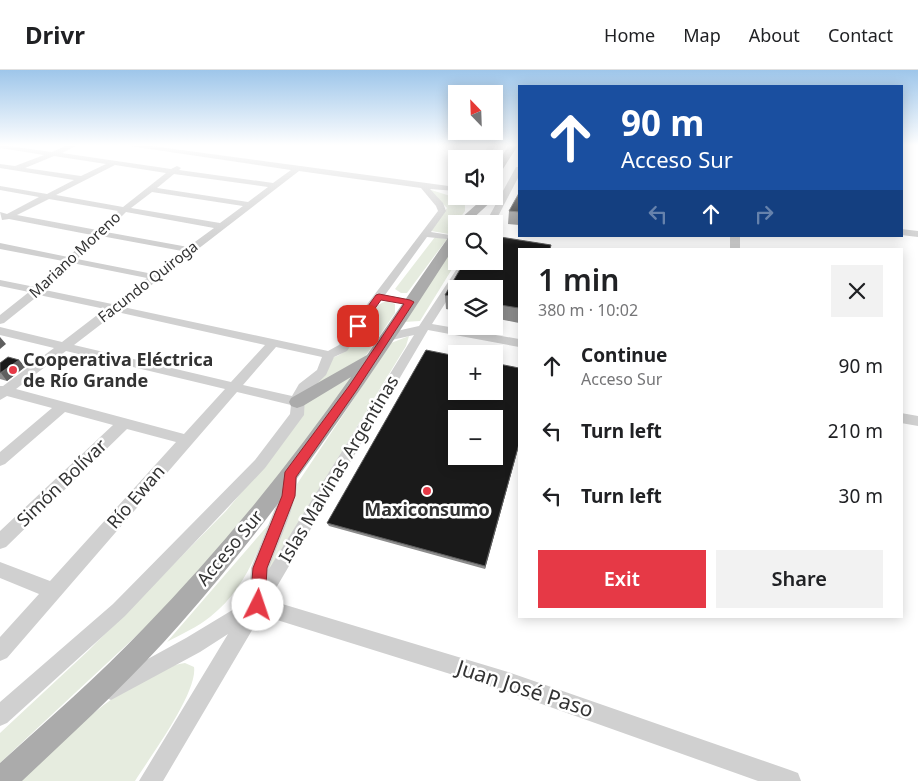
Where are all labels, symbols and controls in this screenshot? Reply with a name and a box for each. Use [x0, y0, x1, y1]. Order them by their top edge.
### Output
text: Drivr [25, 18, 85, 51]
text: Home [604, 23, 655, 47]
text: Map [683, 23, 721, 47]
text: About [749, 23, 800, 47]
text: Contact [828, 23, 893, 47]
north arrow [448, 85, 502, 140]
map controls [448, 85, 503, 465]
text: 90 m [621, 99, 704, 146]
icon: ahead [538, 105, 603, 170]
text: Acceso Sur [621, 144, 733, 174]
button: sound [448, 150, 503, 205]
icon: left [644, 200, 672, 228]
icon: ahead [697, 200, 725, 228]
icon: right [750, 200, 778, 228]
street label: Mariano Moreno [24, 207, 124, 302]
button: search [448, 215, 503, 270]
street label: Facundo Quiroga [93, 236, 201, 327]
text: 1 min [538, 259, 619, 300]
button: close [831, 265, 883, 317]
button: layers [448, 280, 503, 335]
text: 380 m · 10:02 [538, 299, 638, 321]
pin [337, 305, 379, 347]
icon: arrive [344, 312, 372, 340]
text: Continue [581, 342, 667, 368]
button: + [448, 345, 503, 400]
place label: Cooperativa Eléctrica de Río Grande [23, 347, 213, 392]
icon: ahead [538, 352, 566, 380]
text: 90 m [839, 353, 883, 379]
marker: Cooperativa Eléctrica de Río Grande [7, 364, 19, 376]
text: Acceso Sur [581, 368, 662, 390]
street label: Islas Malvinas Argentinas [273, 370, 404, 566]
button: − [448, 410, 503, 465]
icon: left [538, 417, 566, 445]
text: Turn left [581, 418, 662, 444]
text: 210 m [828, 418, 883, 444]
street label: Simón Bolívar [11, 433, 112, 531]
street label: Río Ewan [101, 459, 169, 533]
icon: left [538, 482, 566, 510]
text: Turn left [581, 483, 662, 509]
text: 30 m [839, 483, 883, 509]
marker: Maxiconsumo [421, 485, 433, 497]
place label: Maxiconsumo [364, 497, 490, 521]
street label: Acceso Sur [191, 504, 268, 590]
button: Exit [538, 550, 706, 608]
button: Share [716, 550, 883, 608]
position arrow [231, 578, 283, 630]
street label: Juan José Paso [452, 652, 597, 723]

